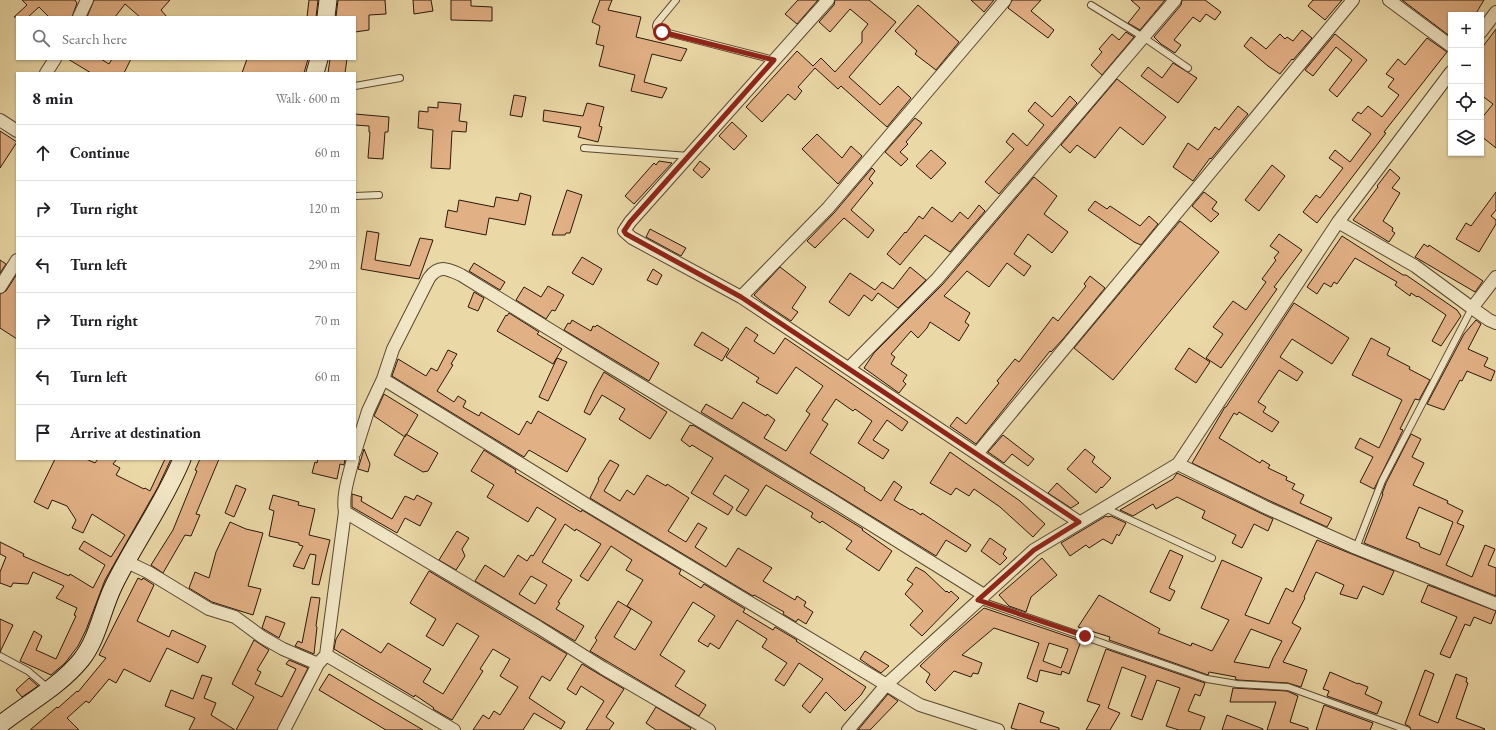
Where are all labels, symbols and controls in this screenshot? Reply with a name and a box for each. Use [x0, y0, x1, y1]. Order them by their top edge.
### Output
map controls [1448, 12, 1484, 156]
button: + [1448, 12, 1484, 48]
search box [16, 16, 356, 60]
route start [653, 23, 671, 41]
icon: search [30, 27, 52, 49]
text: Search here [62, 29, 127, 48]
button: − [1448, 48, 1484, 84]
button: locate [1448, 84, 1484, 120]
text: 8 min [32, 87, 73, 109]
text: Walk · 600 m [276, 90, 340, 107]
button: layers [1448, 120, 1484, 156]
icon: ahead [32, 142, 54, 164]
text: Continue [70, 143, 130, 162]
text: 60 m [315, 144, 340, 161]
icon: right [32, 198, 54, 220]
text: Turn right [70, 199, 138, 218]
text: 120 m [309, 200, 340, 217]
icon: left [32, 254, 54, 276]
text: Turn left [70, 255, 127, 274]
text: 290 m [309, 256, 340, 273]
icon: right [32, 310, 54, 332]
text: Turn right [70, 311, 138, 330]
text: 70 m [315, 312, 340, 329]
icon: left [32, 366, 54, 388]
text: Turn left [70, 367, 127, 386]
text: 60 m [315, 368, 340, 385]
icon: arrive [32, 422, 54, 444]
text: Arrive at destination [70, 423, 201, 442]
route end [1076, 627, 1094, 645]

